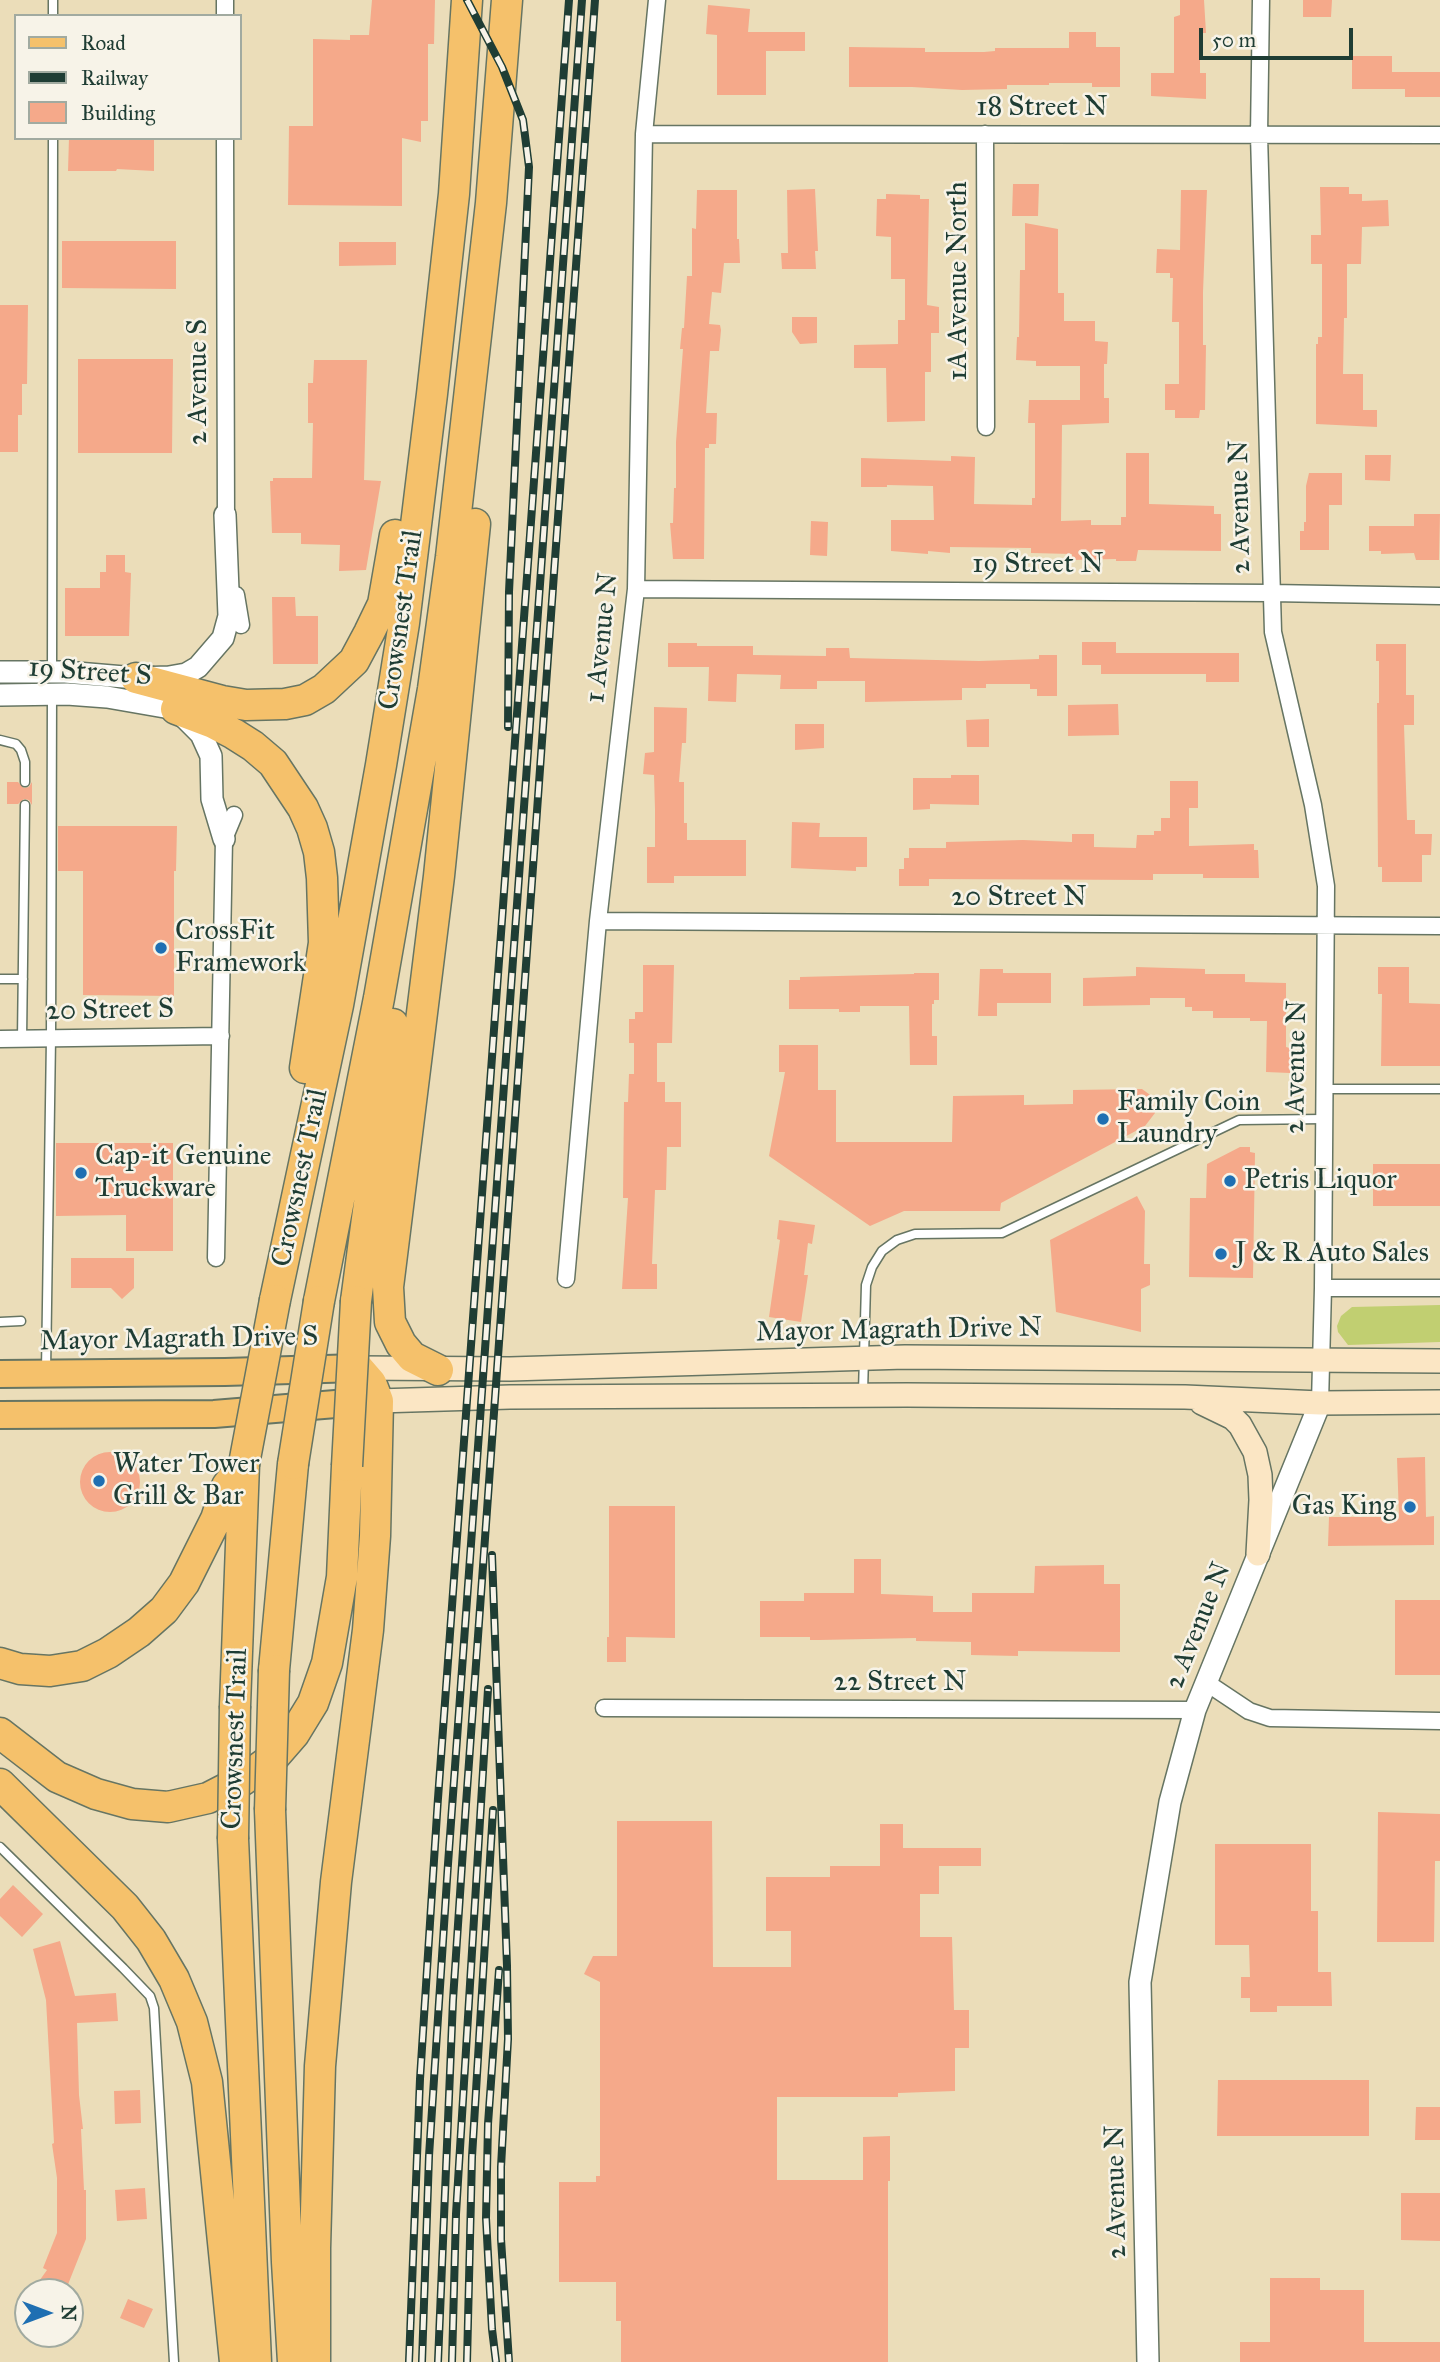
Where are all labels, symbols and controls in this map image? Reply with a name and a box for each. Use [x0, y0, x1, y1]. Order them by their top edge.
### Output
legend [14, 14, 242, 140]
scale bar [1202, 14, 1356, 58]
text: 50 m [1212, 27, 1256, 53]
text: Road [81, 30, 126, 56]
text: Railway [81, 65, 148, 91]
street label: 18 Street N [976, 91, 1108, 125]
text: Building [81, 100, 155, 126]
street label: 1A Avenue North [942, 181, 976, 381]
street label: 2 Avenue S [182, 319, 216, 445]
street label: 2 Avenue N [1223, 440, 1259, 574]
street label: Crowsnest Trail [373, 528, 431, 712]
street label: 19 Street N [972, 548, 1104, 582]
street label: 1 Avenue N [579, 571, 627, 705]
street label: 19 Street S [27, 652, 153, 694]
street label: 20 Street N [951, 881, 1087, 915]
place label: CrossFit Framework [175, 915, 306, 981]
marker: CrossFit Framework [153, 940, 169, 956]
street label: 20 Street S [46, 993, 174, 1029]
street label: 2 Avenue N [1279, 1000, 1315, 1134]
street label: Crowsnest Trail [266, 1086, 336, 1270]
place label: Family Coin Laundry [1117, 1086, 1260, 1152]
marker: Family Coin Laundry [1095, 1111, 1111, 1127]
place label: Cap-it Genuine Truckware [95, 1140, 271, 1206]
place label: Petris Liquor [1244, 1164, 1397, 1198]
marker: Cap-it Genuine Truckware [73, 1165, 89, 1181]
marker: Petris Liquor [1222, 1173, 1238, 1189]
place label: J & R Auto Sales [1235, 1237, 1429, 1271]
marker: J & R Auto Sales [1213, 1246, 1229, 1262]
street label: Mayor Magrath Drive N [756, 1312, 1042, 1350]
street label: Mayor Magrath Drive S [40, 1321, 318, 1359]
place label: Water Tower Grill & Bar [113, 1448, 259, 1514]
marker: Water Tower Grill & Bar [91, 1473, 107, 1489]
place label: Gas King [1292, 1490, 1396, 1524]
marker: Gas King [1402, 1499, 1418, 1515]
street label: 2 Avenue N [1158, 1558, 1240, 1694]
street label: Crowsnest Trail [216, 1648, 256, 1830]
street label: 22 Street N [834, 1666, 966, 1700]
street label: 2 Avenue N [1099, 2125, 1135, 2259]
north arrow [14, 2278, 84, 2348]
text: N [57, 2305, 80, 2321]

